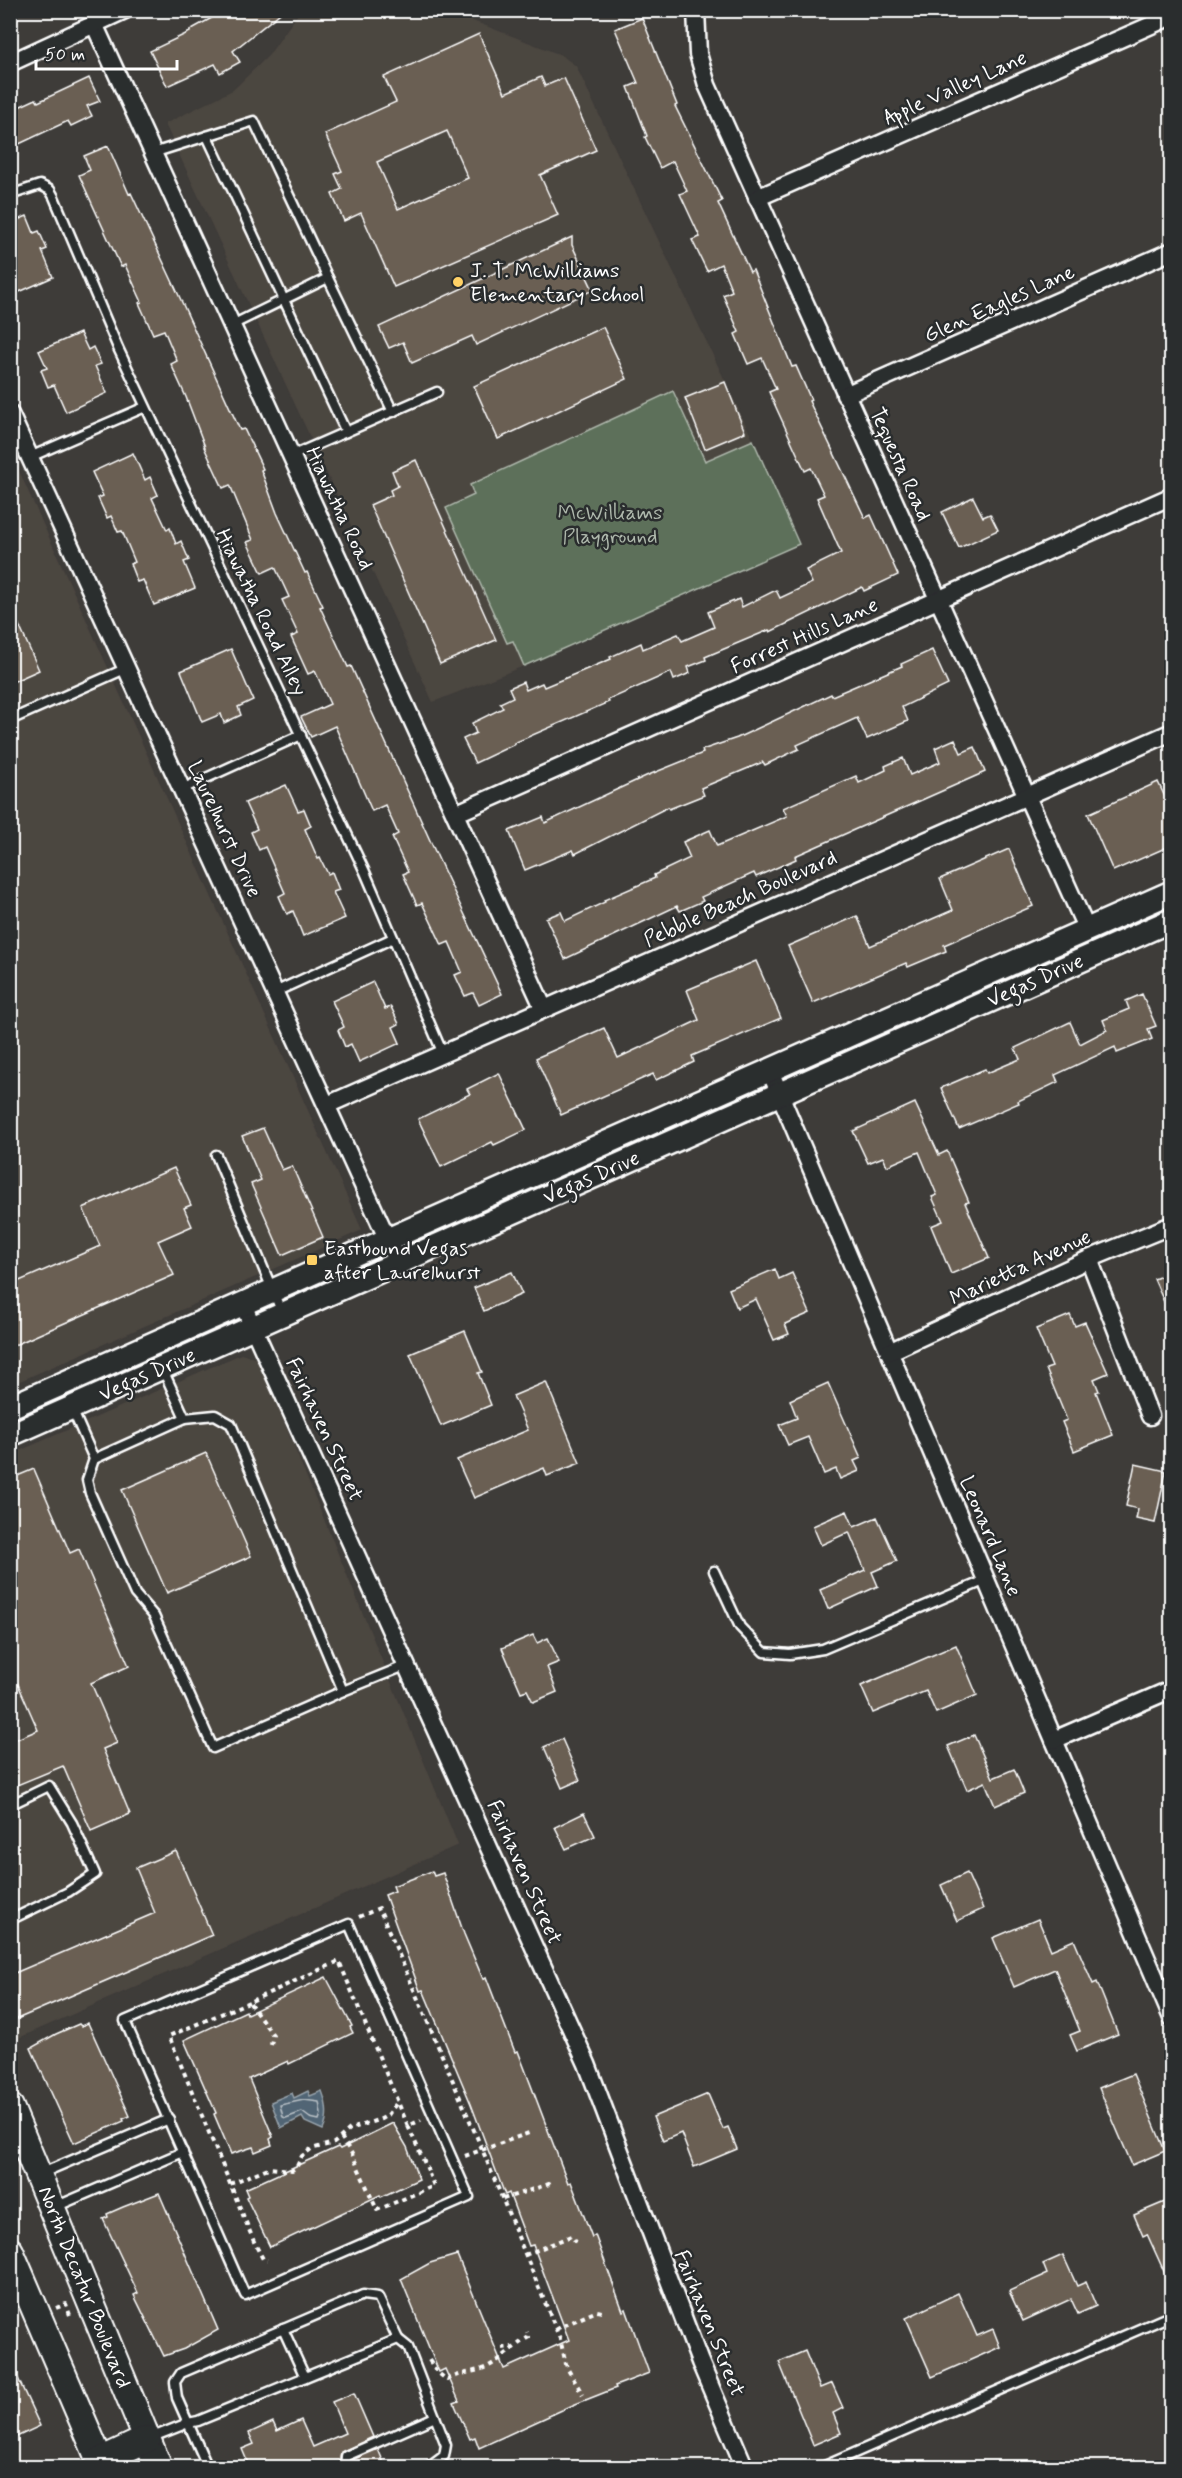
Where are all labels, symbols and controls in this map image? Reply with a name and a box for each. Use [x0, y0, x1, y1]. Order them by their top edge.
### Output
scale bar [36, 33, 177, 71]
text: 50 m [45, 43, 85, 67]
street label: Apple Valley Lane [879, 44, 1032, 133]
place label: J. T. McWilliams Elementary School [470, 257, 645, 309]
street label: Glen Eagles Lane [920, 258, 1079, 350]
marker: J. T. McWilliams Elementary School [451, 275, 465, 289]
street label: Tequesta Road [863, 403, 938, 526]
street label: Hiawatha Road [298, 442, 380, 575]
park label: McWilliams Playground [558, 499, 663, 551]
street label: Hiawatha Road Alley [208, 524, 314, 701]
street label: Forrest Hills Lane [726, 591, 883, 681]
street label: Laurelhurst Drive [180, 757, 268, 902]
street label: Pebble Beach Boulevard [639, 844, 842, 954]
street label: Vegas Drive [983, 947, 1089, 1016]
street label: Vegas Drive [539, 1144, 645, 1213]
street label: Marietta Avenue [945, 1223, 1096, 1313]
place label: Eastbound Vegas after Laurelhurst [324, 1235, 481, 1287]
marker: Eastbound Vegas after Laurelhurst [305, 1253, 319, 1267]
street label: Vegas Drive [95, 1341, 201, 1410]
street label: Fairhaven Street [279, 1353, 370, 1506]
street label: Leonard Lane [952, 1472, 1028, 1601]
street label: Fairhaven Street [480, 1796, 569, 1949]
street label: North Decatur Boulevard [31, 2182, 137, 2393]
street label: Fairhaven Street [667, 2246, 751, 2401]

